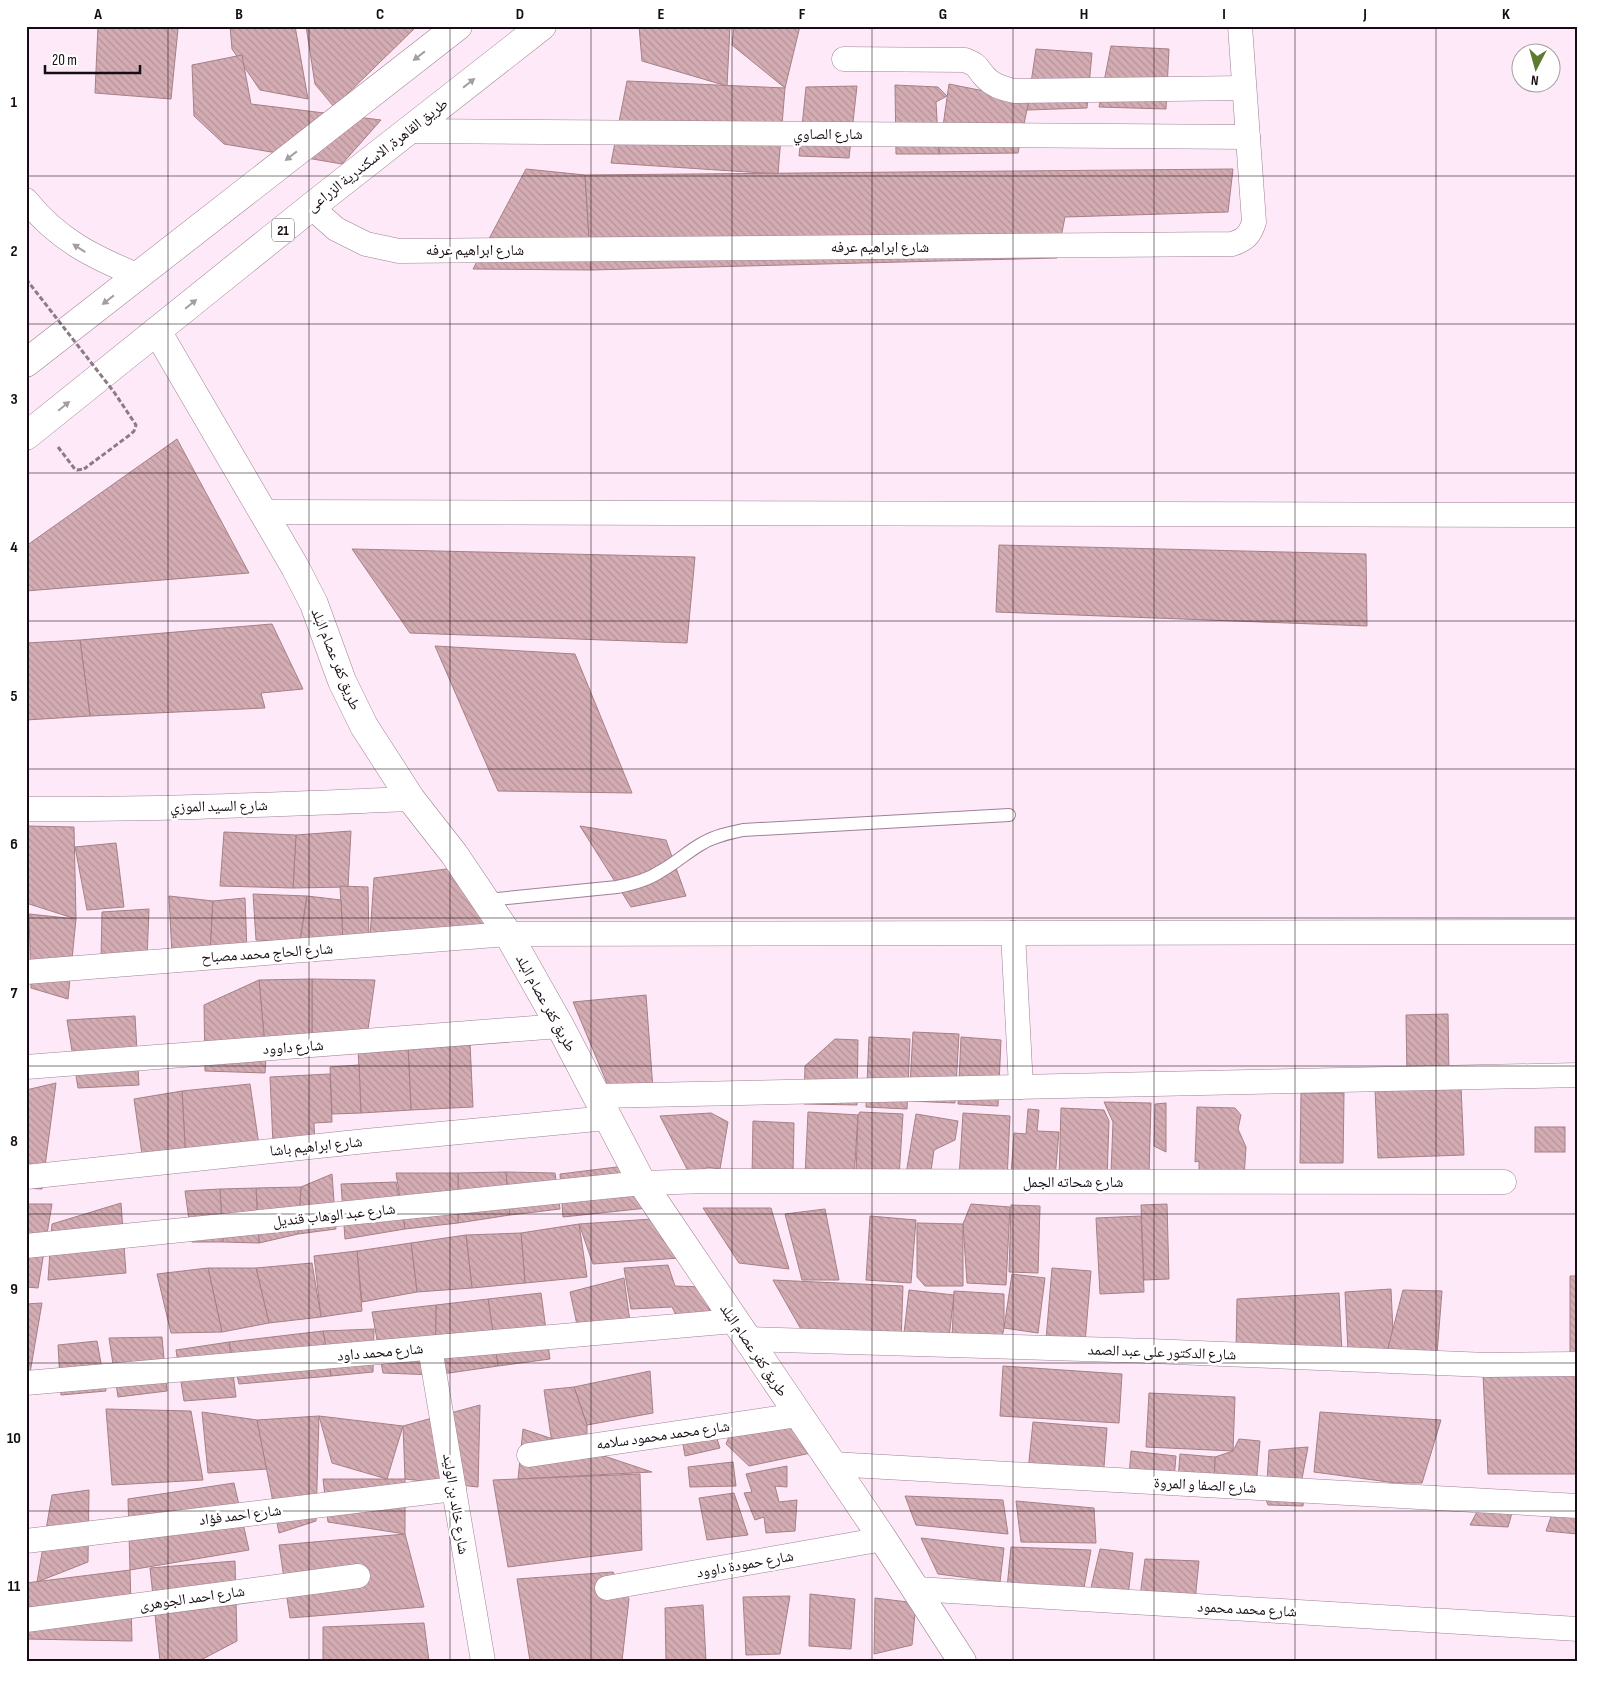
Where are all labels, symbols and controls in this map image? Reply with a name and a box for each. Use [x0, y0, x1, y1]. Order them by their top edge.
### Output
text: A [93, 5, 102, 24]
text: B [235, 5, 243, 24]
text: C [376, 5, 384, 24]
text: D [516, 5, 524, 24]
text: E [658, 5, 665, 24]
text: F [799, 5, 806, 24]
text: G [939, 5, 947, 24]
text: H [1080, 5, 1088, 24]
text: I [1222, 5, 1226, 24]
text: J [1362, 5, 1367, 24]
text: K [1502, 5, 1510, 24]
scale bar [45, 42, 140, 74]
north arrow [1512, 42, 1562, 92]
text: 20 m [52, 51, 77, 70]
one-way arrow [413, 51, 426, 62]
text: N [1530, 72, 1539, 89]
one-way arrow [462, 78, 475, 89]
text: 1 [11, 93, 18, 112]
street label: طريق القاهرة, الاسكندرية الزراعى [303, 94, 452, 217]
street label: شارع الصاوي [793, 125, 863, 146]
one-way arrow [285, 151, 298, 162]
road number: 21 [272, 218, 294, 242]
street label: شارع ابراهيم عرفه [831, 238, 929, 257]
street label: شارع ابراهيم عرفه [426, 241, 524, 260]
text: 2 [10, 242, 18, 261]
one-way arrow [73, 243, 86, 252]
one-way arrow [102, 294, 115, 305]
one-way arrow [184, 298, 197, 309]
text: 3 [10, 390, 18, 409]
one-way arrow [58, 400, 71, 411]
text: 4 [10, 538, 18, 557]
street label: طريق كفر عصام البلد [306, 605, 365, 713]
text: 5 [10, 687, 18, 706]
street label: شارع السيد الموزي [170, 796, 268, 819]
text: 6 [10, 835, 18, 854]
street label: شارع الحاج محمد مصباح [200, 939, 334, 968]
street label: طريق كفر عصام البلد [511, 951, 580, 1055]
text: 7 [11, 984, 18, 1003]
street label: شارع داوود [262, 1036, 324, 1059]
text: 8 [10, 1132, 18, 1151]
street label: شارع ابراهيم باشا [269, 1132, 363, 1161]
street label: شارع شحاته الجمل [1023, 1173, 1123, 1192]
street label: شارع عبد الوهاب قنديل [272, 1200, 396, 1231]
text: 9 [10, 1280, 18, 1299]
street label: طريق كفر عصام البلد [715, 1300, 792, 1401]
street label: شارع محمد داود [336, 1339, 424, 1366]
street label: شارع الدكتور على عبد الصمد [1087, 1340, 1237, 1365]
street label: شارع محمد محمود سلامه [595, 1417, 731, 1454]
text: 10 [7, 1429, 21, 1448]
street label: شارع خالد بن الوليد [438, 1452, 473, 1556]
street label: شارع الصفا و المروة [1153, 1473, 1257, 1498]
street label: شارع احمد فؤاد [198, 1501, 282, 1530]
street label: شارع حمودة داوود [695, 1547, 795, 1582]
text: 11 [8, 1577, 21, 1596]
street label: شارع احمد الجوهرى [138, 1582, 246, 1615]
street label: شارع محمد محمود [1197, 1597, 1297, 1622]

